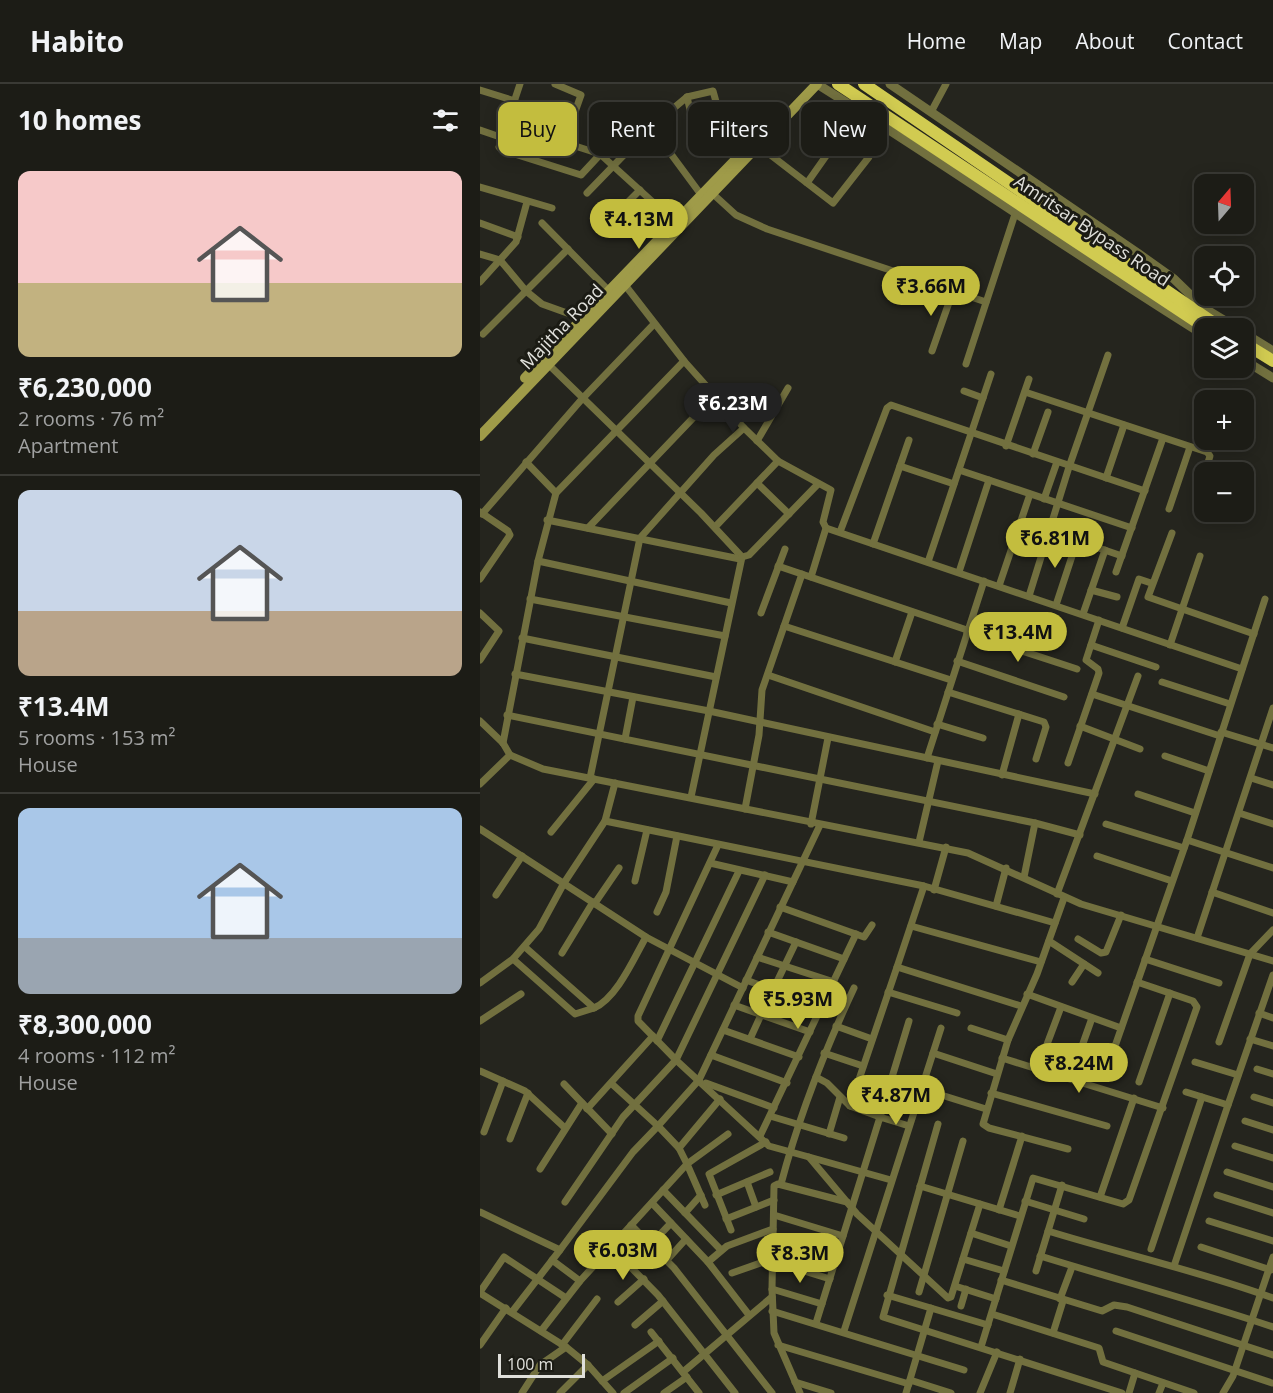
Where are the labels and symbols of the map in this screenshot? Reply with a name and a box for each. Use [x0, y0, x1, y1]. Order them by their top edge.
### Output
street label: Amritsar Bypass Road [1010, 169, 1175, 291]
north arrow [1194, 174, 1254, 234]
pin: ₹4.13M [590, 199, 688, 250]
pin: ₹3.66M [882, 266, 980, 317]
street label: Majitha Road [514, 278, 608, 374]
pin: ₹6.23M [684, 383, 782, 434]
pin: ₹6.81M [1006, 518, 1104, 569]
pin: ₹13.4M [969, 612, 1067, 663]
pin: ₹5.93M [749, 979, 847, 1030]
pin: ₹8.24M [1030, 1043, 1128, 1094]
pin: ₹4.87M [847, 1075, 945, 1126]
pin: ₹6.03M [574, 1230, 672, 1281]
pin: ₹8.3M [758, 1233, 842, 1284]
scale bar [498, 1351, 585, 1378]

